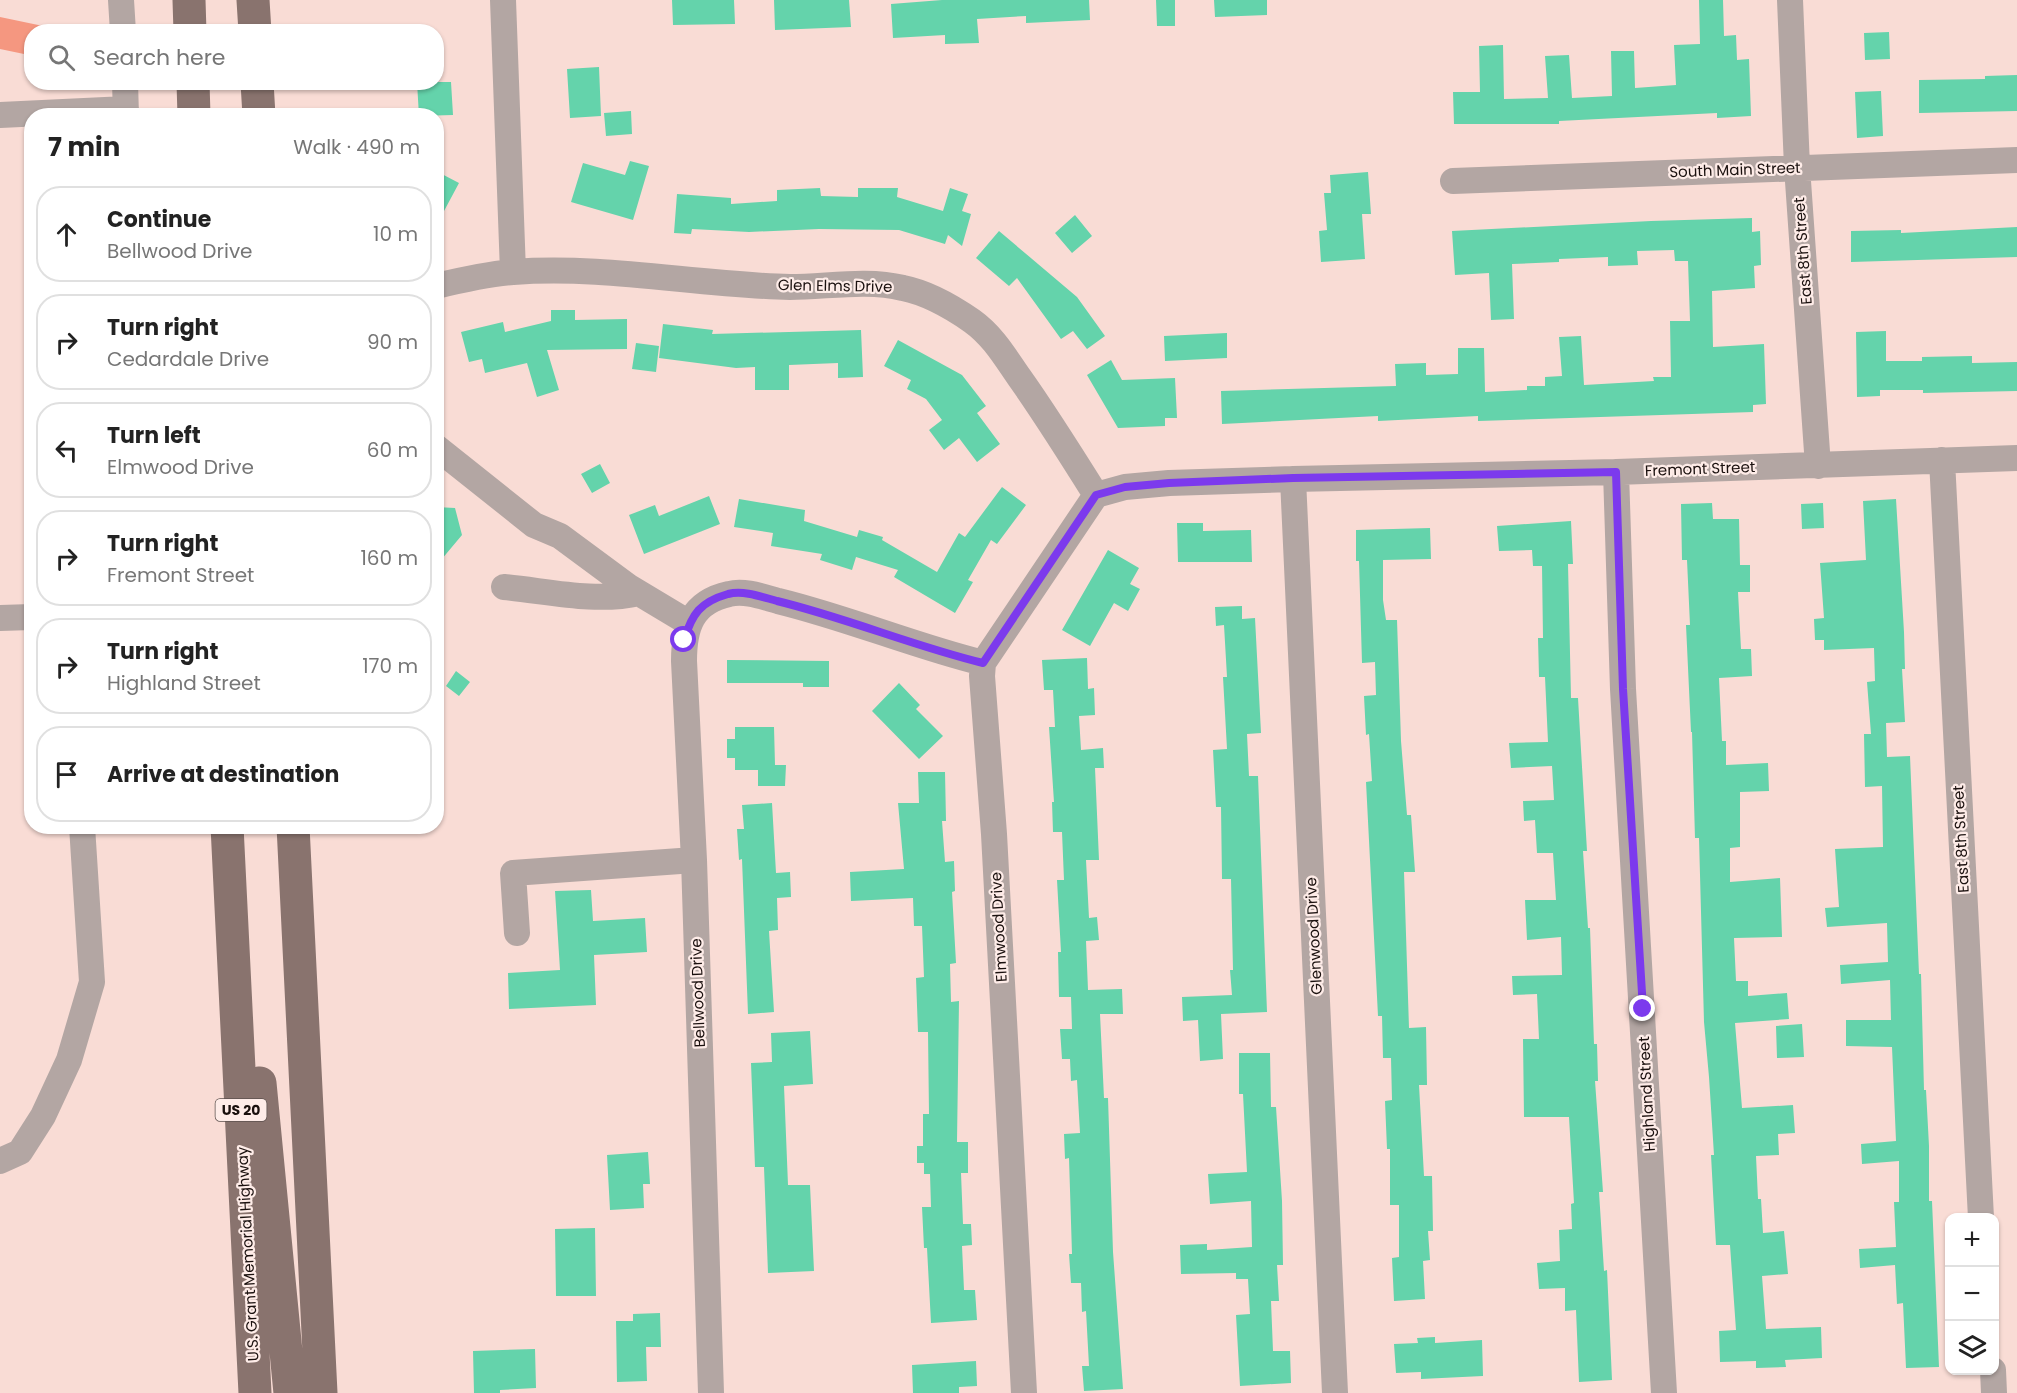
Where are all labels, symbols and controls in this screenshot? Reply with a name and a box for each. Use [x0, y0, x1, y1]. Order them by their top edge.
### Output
search box [24, 24, 444, 90]
icon: search [45, 41, 78, 74]
text: Search here [93, 42, 226, 73]
text: 7 min [48, 129, 120, 165]
text: Walk · 490 m [293, 133, 420, 161]
street label: South Main Street [1669, 157, 1801, 182]
street label: East 8th Street [1788, 197, 1817, 305]
text: Continue [107, 204, 211, 235]
icon: ahead [50, 218, 83, 251]
text: 10 m [373, 220, 418, 248]
text: Bellwood Drive [107, 237, 253, 265]
street label: Glen Elms Drive [778, 274, 892, 297]
text: Turn right [107, 312, 218, 343]
icon: right [50, 326, 83, 359]
text: 90 m [367, 328, 418, 356]
text: Cedardale Drive [107, 345, 269, 373]
text: Turn left [107, 420, 201, 451]
icon: left [50, 434, 83, 467]
text: 60 m [367, 436, 418, 464]
text: Elmwood Drive [107, 453, 254, 481]
street label: Fremont Street [1644, 456, 1756, 481]
text: Turn right [107, 528, 218, 559]
icon: right [50, 542, 83, 575]
text: 160 m [360, 544, 418, 572]
text: Fremont Street [107, 561, 254, 589]
route start [670, 626, 696, 652]
text: Turn right [107, 636, 218, 667]
icon: right [50, 650, 83, 683]
text: 170 m [362, 652, 418, 680]
text: Highland Street [107, 669, 261, 697]
icon: arrive [50, 758, 83, 791]
text: Arrive at destination [107, 759, 339, 790]
street label: East 8th Street [1947, 785, 1974, 893]
street label: Elmwood Drive [985, 872, 1012, 983]
street label: Glenwood Drive [1300, 877, 1327, 995]
street label: Bellwood Drive [685, 938, 710, 1048]
route end [1629, 995, 1655, 1021]
street label: Highland Street [1633, 1036, 1660, 1152]
road number: US 20 [216, 1099, 266, 1121]
street label: U.S. Grant Memorial Highway [231, 1146, 264, 1362]
map controls [1945, 1213, 1999, 1375]
button: + [1945, 1213, 1999, 1267]
button: − [1945, 1267, 1999, 1321]
button: layers [1945, 1321, 1999, 1375]

